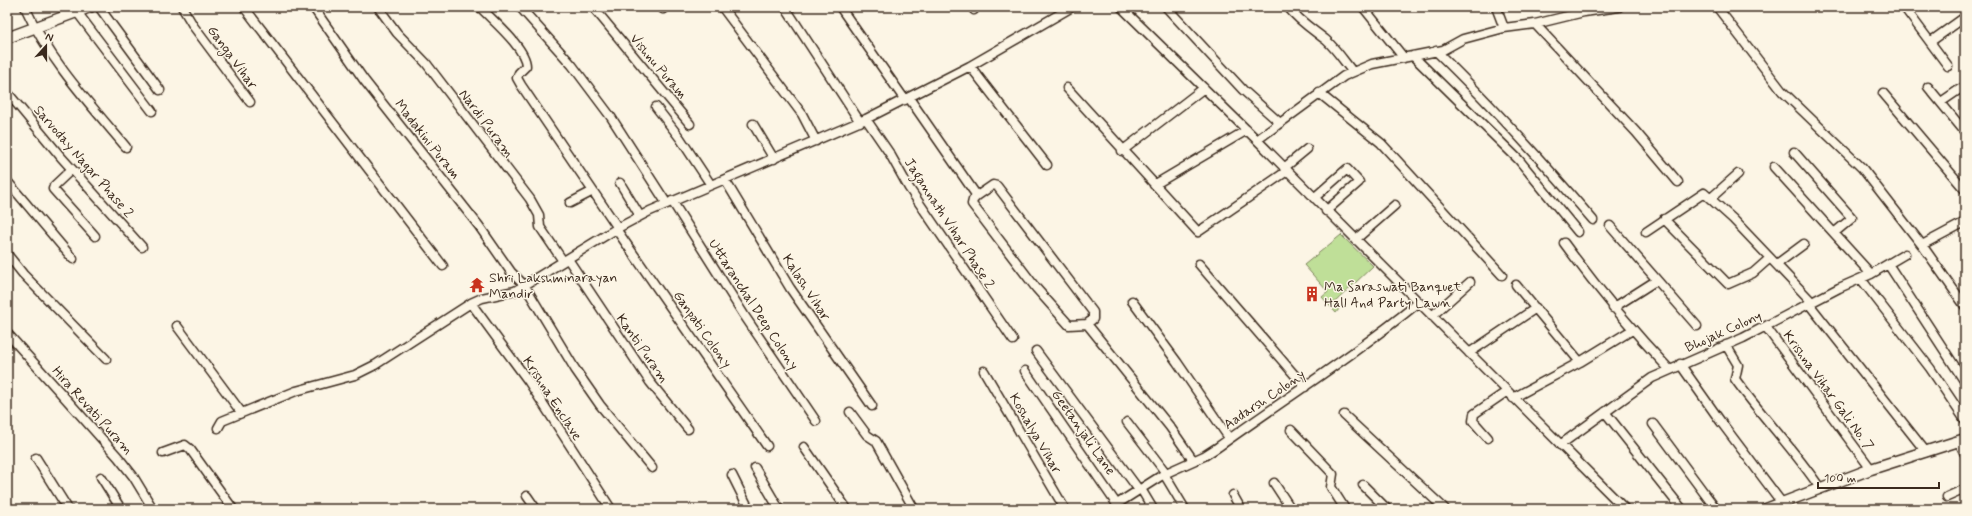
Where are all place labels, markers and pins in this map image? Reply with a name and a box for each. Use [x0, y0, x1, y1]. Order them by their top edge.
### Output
place label: Shri Lakshminarayan Mandir [489, 269, 617, 303]
temple icon: Shri Lakshminarayan Mandir [468, 276, 486, 294]
place label: Ma Saraswati Banquet Hall And Party Lawn [1324, 278, 1462, 312]
building icon: Ma Saraswati Banquet Hall And Party Lawn [1303, 285, 1321, 303]

